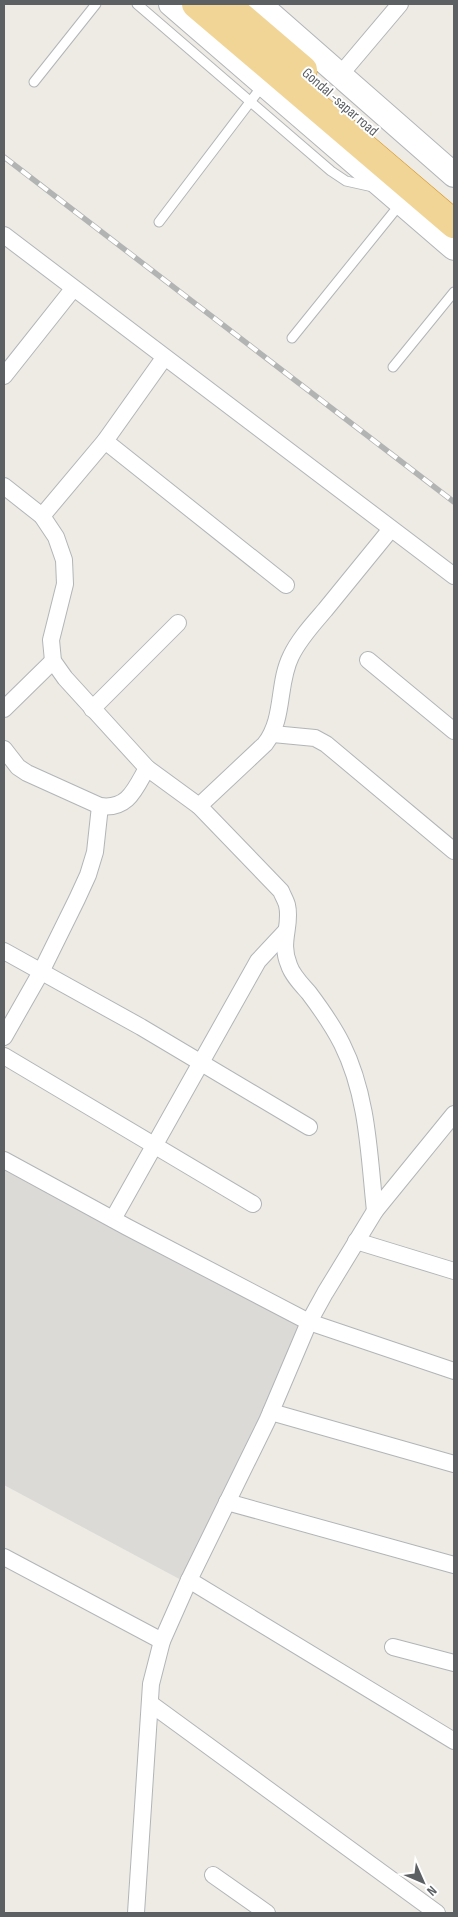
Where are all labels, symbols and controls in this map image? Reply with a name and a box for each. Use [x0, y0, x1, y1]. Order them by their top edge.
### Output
street label: Gondal -sapar road [298, 64, 382, 140]
north arrow [398, 1857, 448, 1907]
text: N [423, 1882, 440, 1899]

